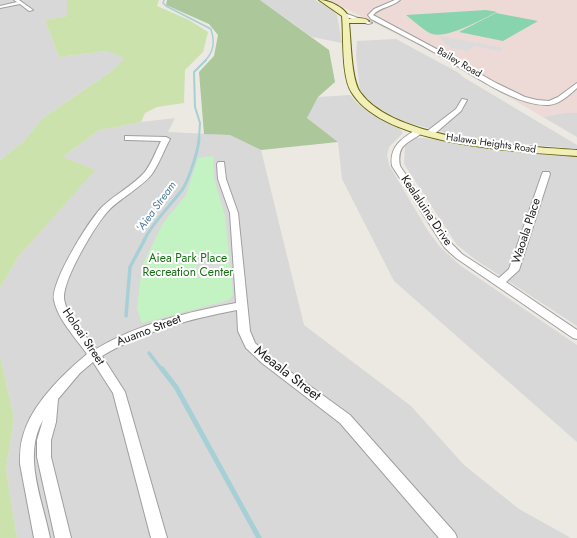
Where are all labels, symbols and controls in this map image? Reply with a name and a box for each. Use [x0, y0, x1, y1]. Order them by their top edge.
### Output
street label: Bailey Road [435, 45, 483, 81]
street label: Halawa Heights Road [445, 132, 537, 156]
street label: Kealaluina Drive [397, 173, 455, 249]
water label: ʻAiea Stream [134, 179, 180, 235]
street label: Waoala Place [510, 196, 544, 266]
park label: Aiea Park Place Recreation Center [143, 252, 233, 280]
street label: Holoai Street [59, 306, 107, 368]
street label: Auamo Street [115, 312, 183, 350]
street label: Meaala Street [250, 343, 324, 405]

